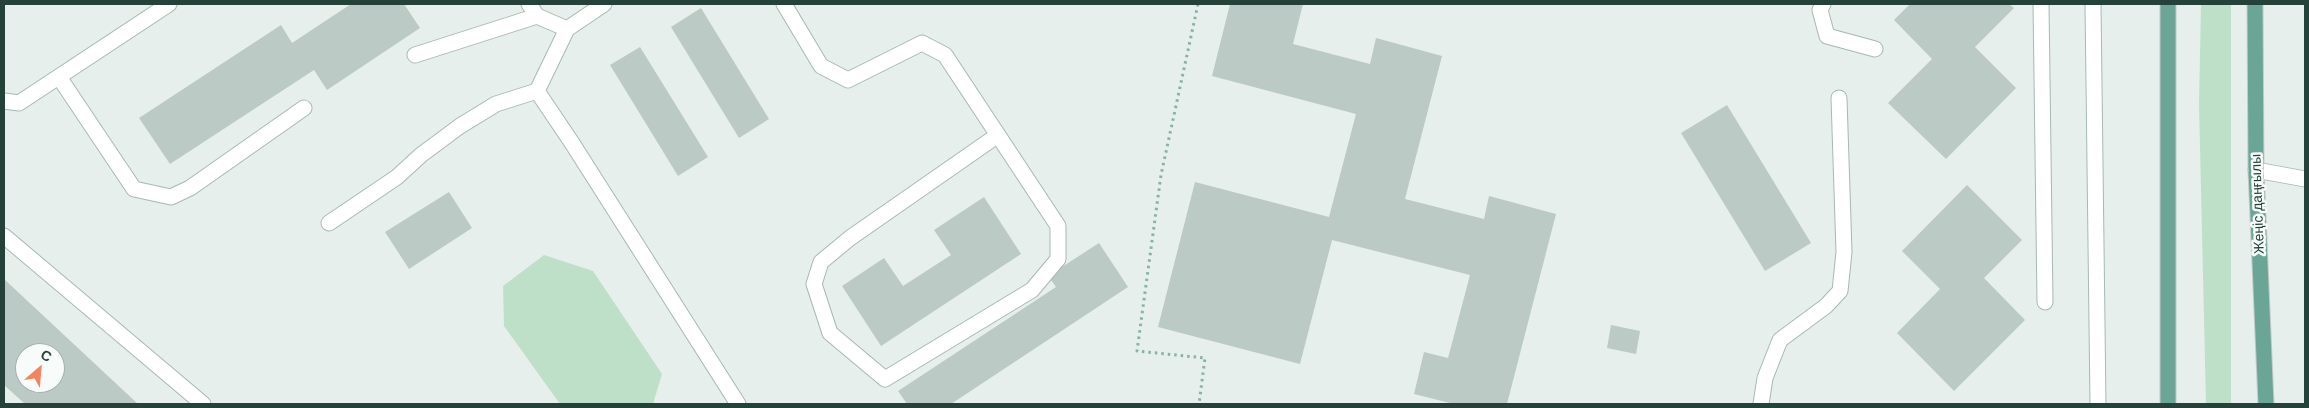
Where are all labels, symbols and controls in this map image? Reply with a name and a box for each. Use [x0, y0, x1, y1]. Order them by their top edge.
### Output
street label: Жеңіс даңғылы [2248, 154, 2268, 254]
north arrow [15, 343, 65, 393]
text: С [38, 346, 54, 365]

